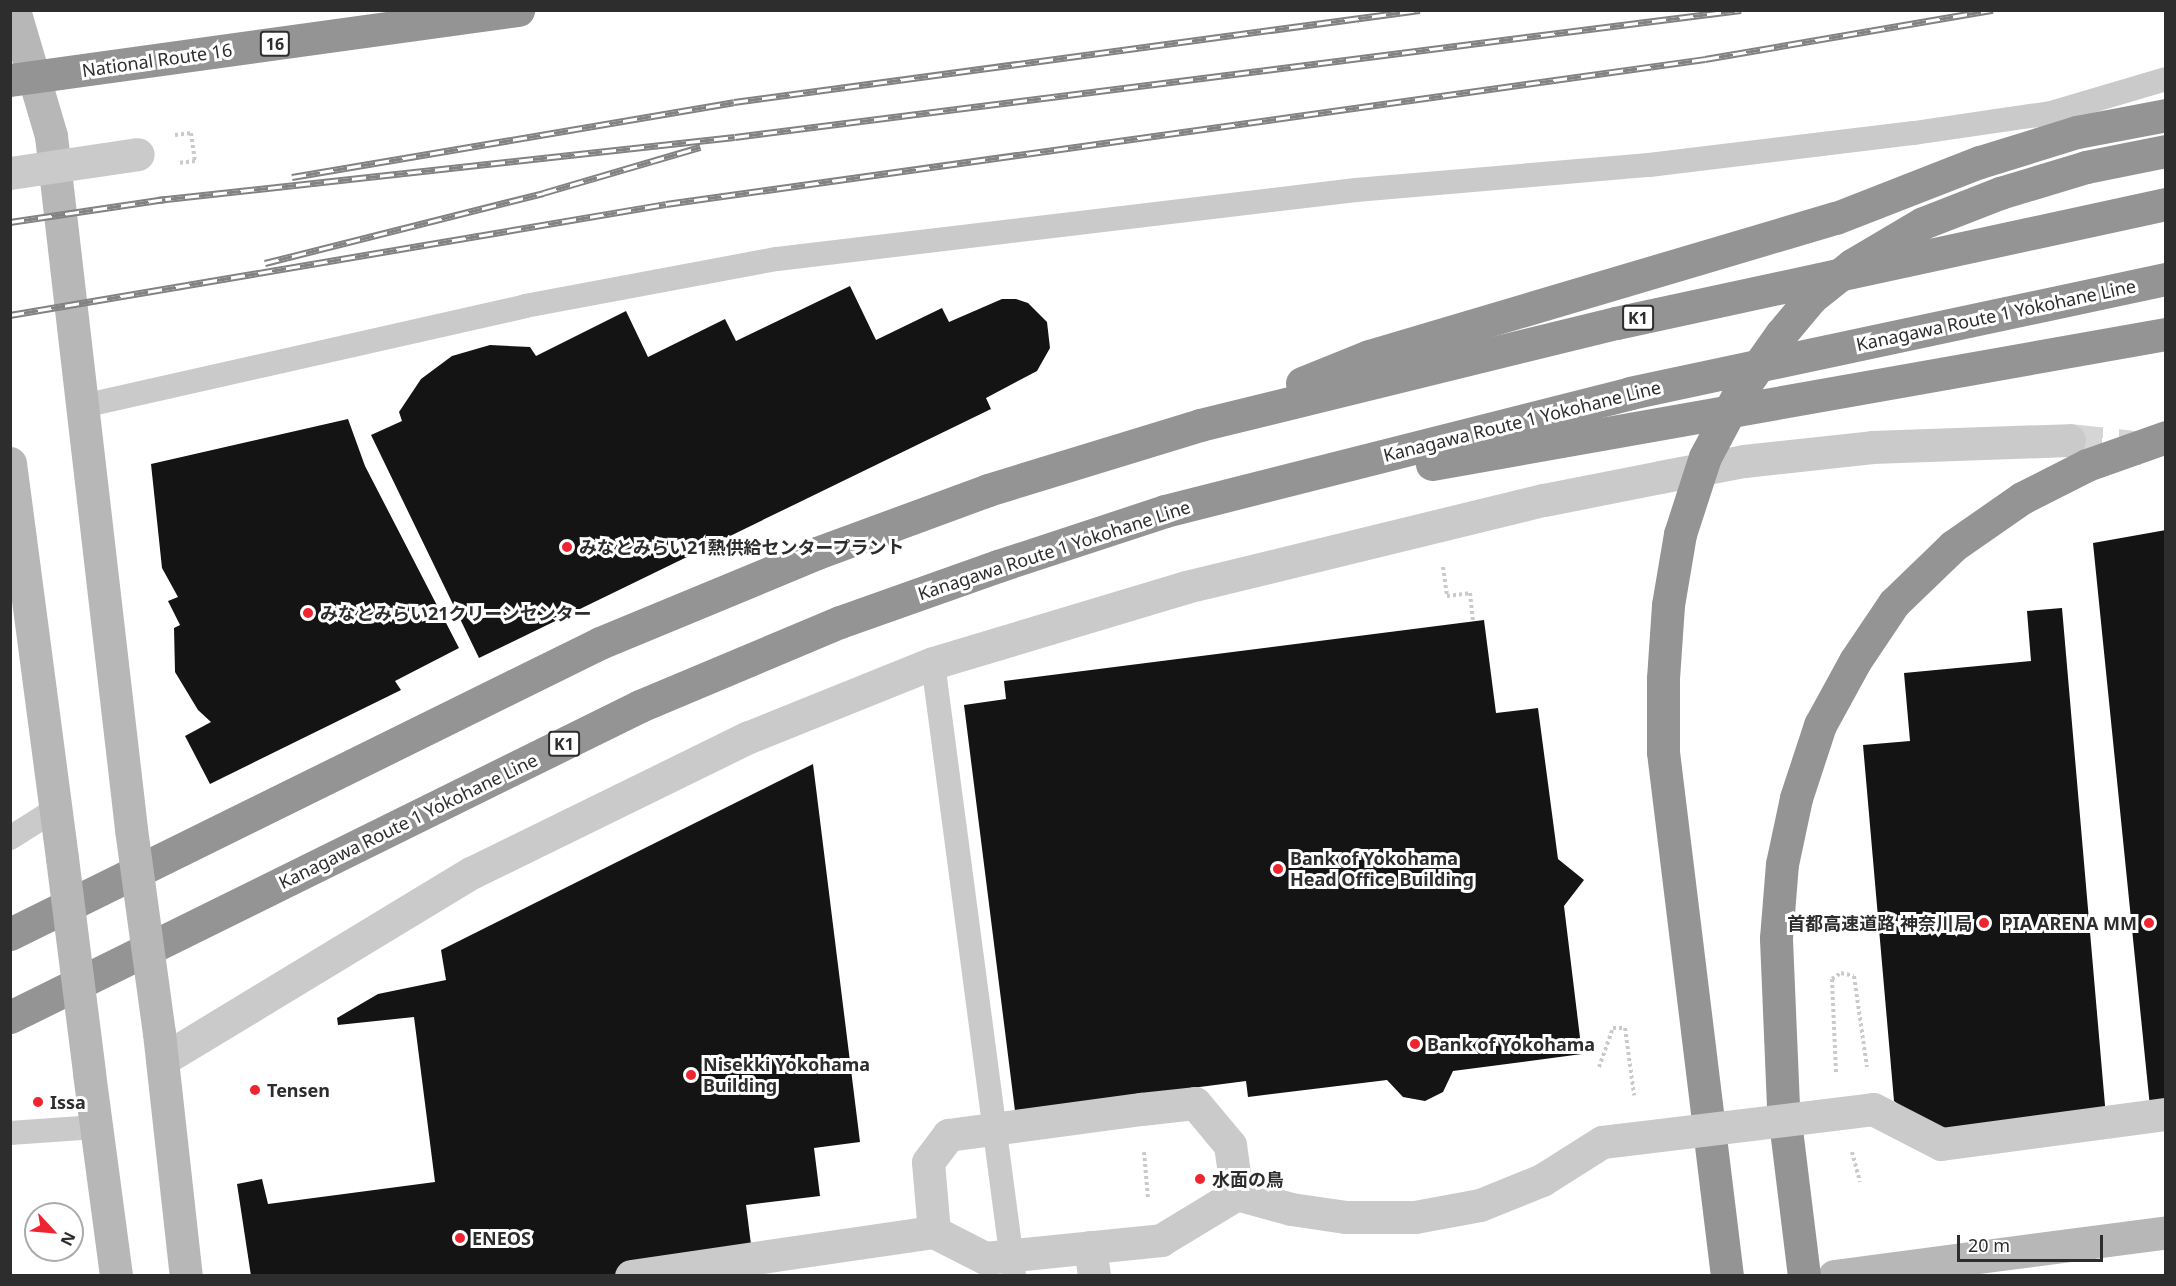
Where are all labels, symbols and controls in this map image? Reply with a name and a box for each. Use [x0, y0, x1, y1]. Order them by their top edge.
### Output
road number: 16 [258, 31, 292, 57]
street label: National Route 16 [80, 39, 234, 81]
street label: Kanagawa Route 1 Yokohane Line [1854, 275, 2138, 355]
road number: K1 [1622, 305, 1654, 331]
street label: Kanagawa Route 1 Yokohane Line [1381, 376, 1663, 466]
street label: Kanagawa Route 1 Yokohane Line [915, 496, 1193, 604]
place label: みなとみらい21熱供給センタープラント [579, 536, 906, 558]
marker: みなとみらい21熱供給センタープラント [560, 540, 574, 554]
place label: みなとみらい21クリーンセンター [320, 602, 593, 624]
marker: みなとみらい21クリーンセンター [301, 606, 315, 620]
road number: K1 [548, 731, 580, 757]
street label: Kanagawa Route 1 Yokohane Line [275, 749, 541, 893]
place label: Bank of Yokohama Head Office Building [1290, 848, 1474, 890]
marker: Bank of Yokohama Head Office Building [1271, 862, 1285, 876]
place label: 首都高速道路 神奈川局 [1787, 912, 1972, 934]
place label: PIA ARENA MM [2002, 912, 2137, 934]
marker: 首都高速道路 神奈川局 [1977, 916, 1991, 930]
marker: PIA ARENA MM [2142, 916, 2156, 930]
place label: Bank of Yokohama [1427, 1033, 1595, 1055]
marker: Bank of Yokohama [1408, 1037, 1422, 1051]
place label: Nisekki Yokohama Building [703, 1054, 870, 1096]
marker: Nisekki Yokohama Building [684, 1068, 698, 1082]
place label: Tensen [267, 1079, 330, 1101]
marker: Tensen [248, 1083, 262, 1097]
place label: Issa [50, 1091, 86, 1113]
marker: Issa [31, 1095, 45, 1109]
place label: 水面の鳥 [1212, 1168, 1284, 1190]
marker: 水面の鳥 [1193, 1172, 1207, 1186]
north arrow [24, 1202, 84, 1262]
scale bar [1960, 1223, 2106, 1261]
place label: ENEOS [472, 1227, 531, 1249]
text: N [56, 1228, 81, 1250]
marker: ENEOS [453, 1231, 467, 1245]
text: 20 m [1968, 1233, 2010, 1257]

